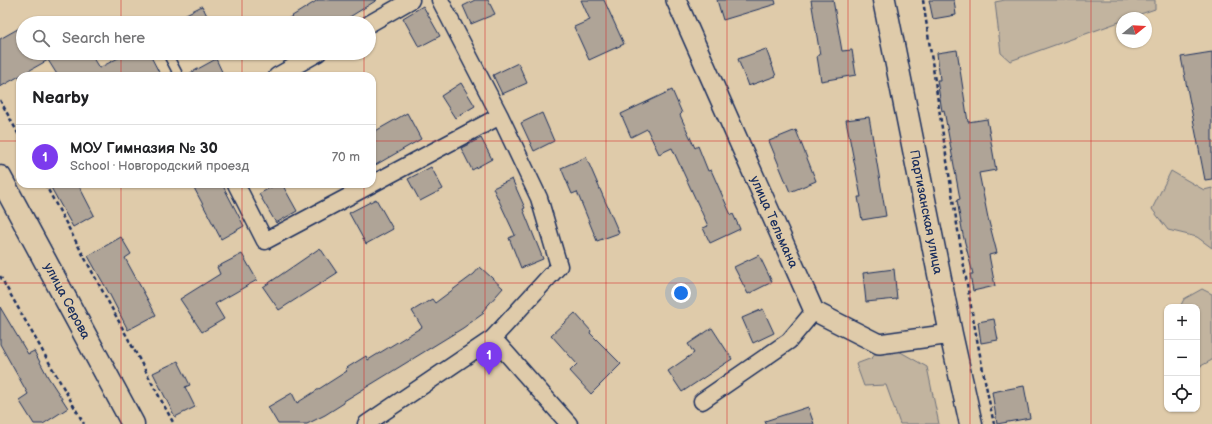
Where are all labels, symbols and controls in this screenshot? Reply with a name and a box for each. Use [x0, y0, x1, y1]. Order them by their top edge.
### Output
north arrow [1116, 12, 1152, 48]
search box [16, 16, 376, 60]
icon: search [30, 27, 52, 49]
text: Search here [62, 29, 145, 48]
text: Nearby [32, 88, 89, 108]
text: МОУ Гимназия № 30 [70, 139, 218, 158]
street label: Партизанская улица [906, 148, 946, 276]
text: 1 [42, 149, 48, 165]
text: 70 m [332, 149, 360, 165]
text: School · Новгородский проезд [70, 158, 249, 174]
street label: улица Тельмана [746, 173, 802, 271]
street label: улица Серова [40, 260, 94, 342]
your location [671, 283, 691, 303]
map controls [1164, 304, 1200, 412]
button: + [1164, 304, 1200, 340]
button: − [1164, 340, 1200, 376]
pin: 1 [476, 342, 502, 375]
button: locate [1164, 376, 1200, 412]

